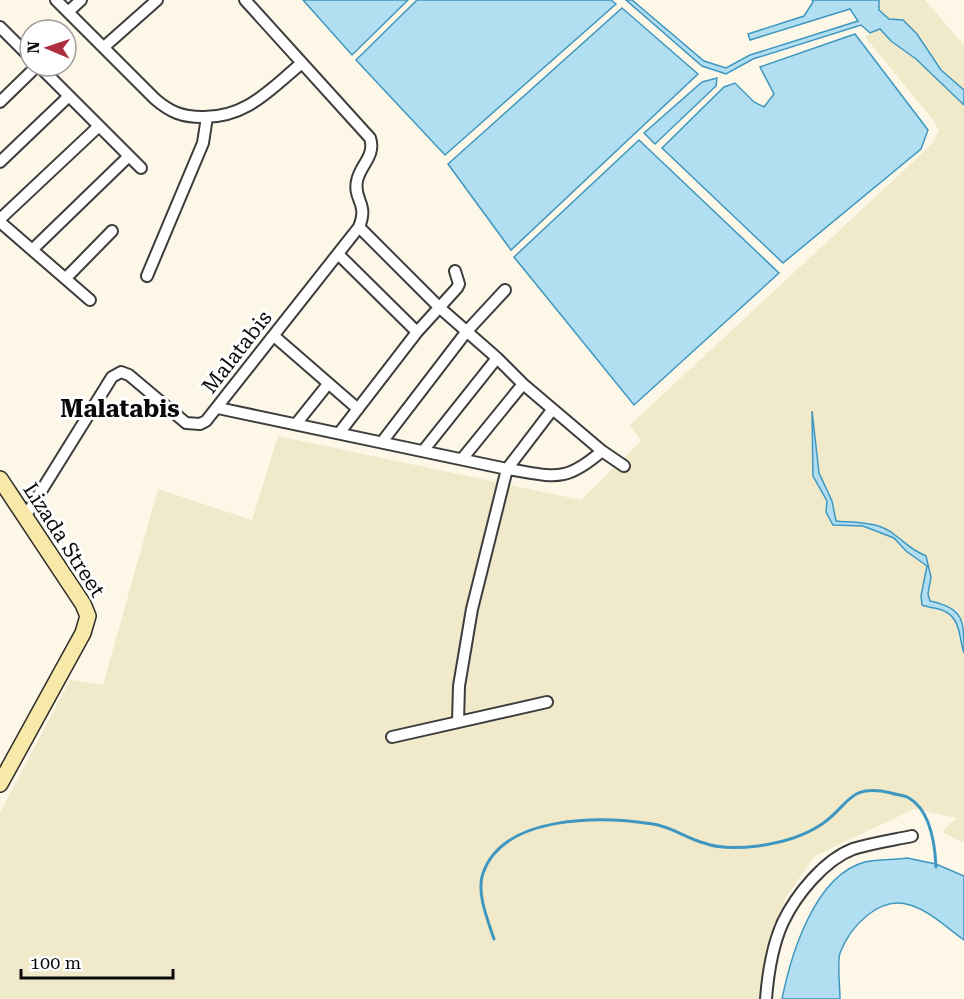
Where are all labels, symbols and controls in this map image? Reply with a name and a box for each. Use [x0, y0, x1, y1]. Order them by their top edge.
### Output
north arrow [18, 18, 78, 78]
text: N [24, 41, 43, 54]
street label: Malatabis [197, 306, 277, 398]
district label: Malatabis [60, 395, 180, 423]
street label: Lizada Street [18, 478, 110, 602]
scale bar [21, 942, 172, 980]
text: 100 m [30, 952, 81, 973]

